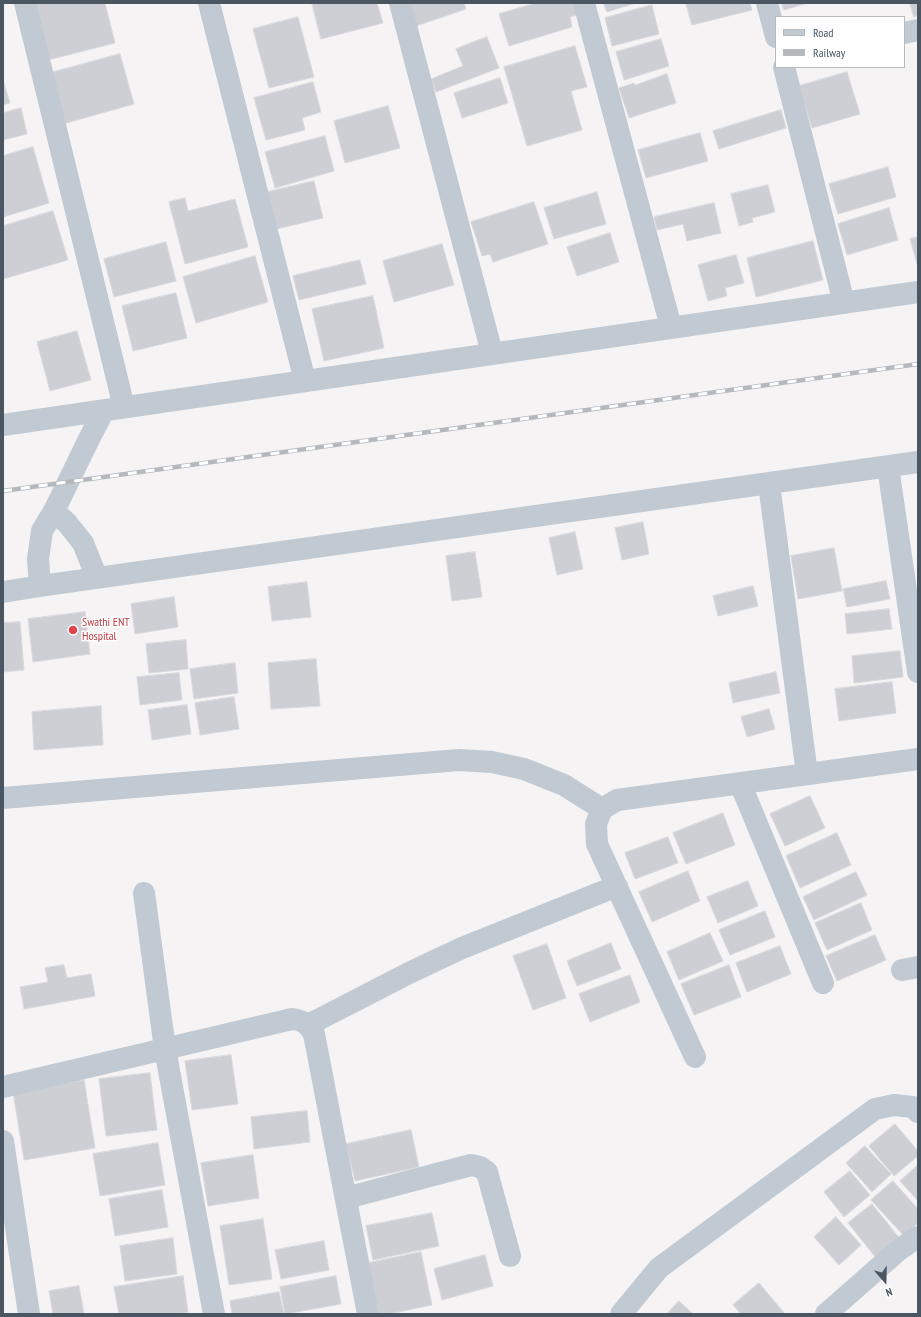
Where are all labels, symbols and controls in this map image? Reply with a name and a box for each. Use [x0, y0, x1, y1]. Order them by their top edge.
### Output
legend [775, 16, 905, 68]
text: Road [813, 25, 833, 40]
text: Railway [813, 45, 845, 60]
place label: Swathi ENT Hospital [82, 616, 130, 644]
marker: Swathi ENT Hospital [67, 624, 79, 636]
north arrow [865, 1261, 905, 1301]
text: N [884, 1285, 894, 1300]

